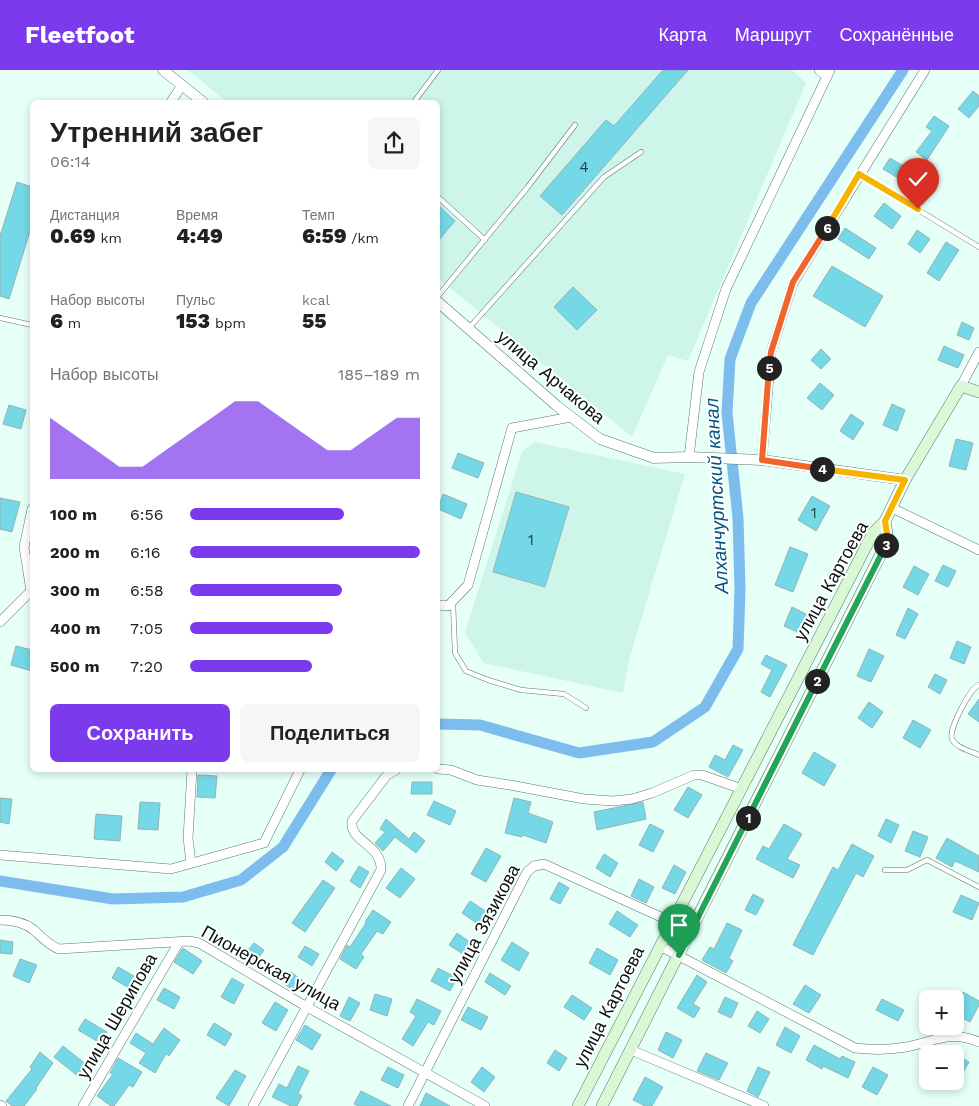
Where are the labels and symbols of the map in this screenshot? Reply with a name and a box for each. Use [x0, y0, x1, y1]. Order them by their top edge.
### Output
house number: 4 [579, 158, 589, 176]
pin [897, 158, 939, 209]
pin: 6 [814, 216, 840, 240]
street label: улица Арчакова [493, 325, 610, 428]
pin: 5 [756, 356, 782, 380]
water label: Алханчуртский канал [700, 397, 733, 596]
pin: 4 [810, 456, 834, 482]
house number: 1 [811, 504, 817, 522]
street label: улица Картоева [789, 517, 873, 644]
house number: 1 [528, 531, 534, 549]
pin: 3 [874, 532, 898, 558]
pin: 2 [804, 668, 830, 694]
pin: 1 [736, 806, 760, 830]
street label: улица Зязикова [443, 860, 524, 987]
pin [658, 904, 700, 955]
street label: Пионерская улица [198, 921, 345, 1015]
street label: улица Картоева [569, 942, 649, 1071]
street label: улица Шерипова [72, 948, 161, 1082]

